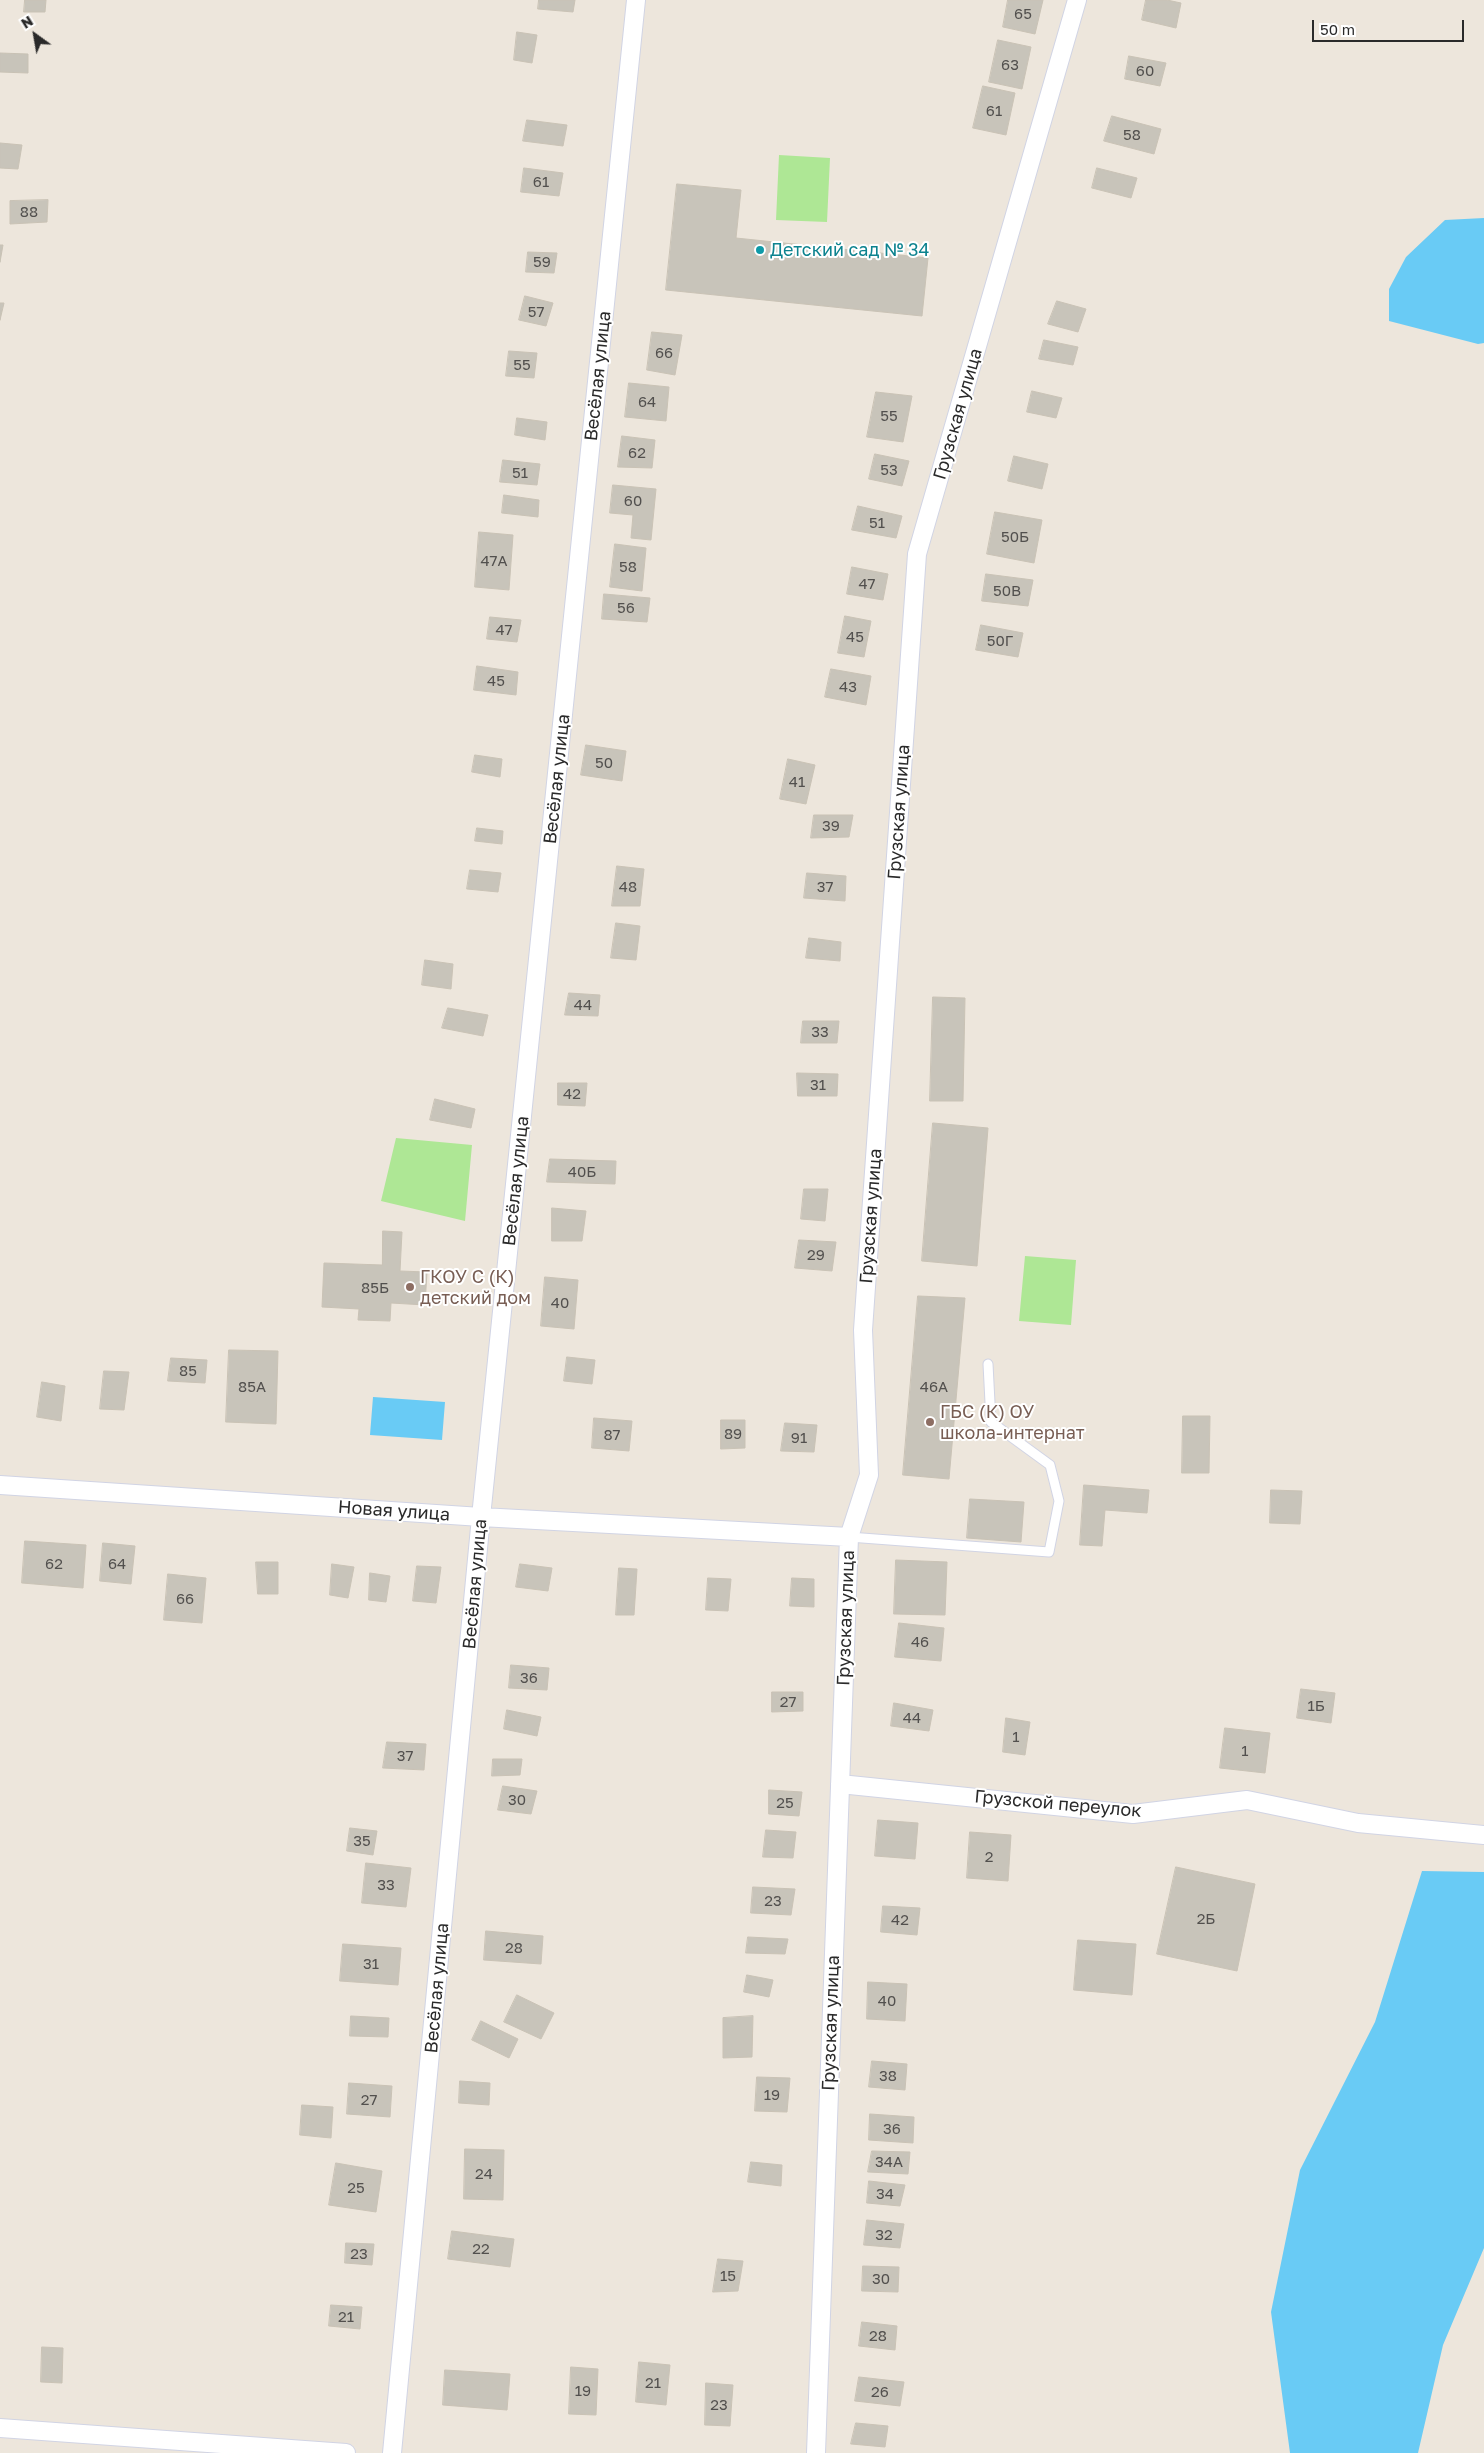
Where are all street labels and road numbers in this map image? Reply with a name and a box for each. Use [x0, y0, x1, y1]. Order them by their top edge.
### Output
street label: Весёлая улица [580, 310, 616, 442]
street label: Грузская улица [929, 346, 987, 482]
street label: Весёлая улица [539, 713, 575, 845]
street label: Грузская улица [883, 744, 915, 880]
street label: Весёлая улица [498, 1115, 534, 1247]
street label: Грузская улица [855, 1148, 887, 1284]
street label: Новая улица [337, 1496, 451, 1526]
street label: Весёлая улица [459, 1518, 491, 1650]
street label: Грузская улица [833, 1550, 859, 1686]
street label: Грузской переулок [973, 1786, 1143, 1822]
street label: Весёлая улица [421, 1922, 453, 2054]
street label: Грузская улица [818, 1955, 844, 2091]

